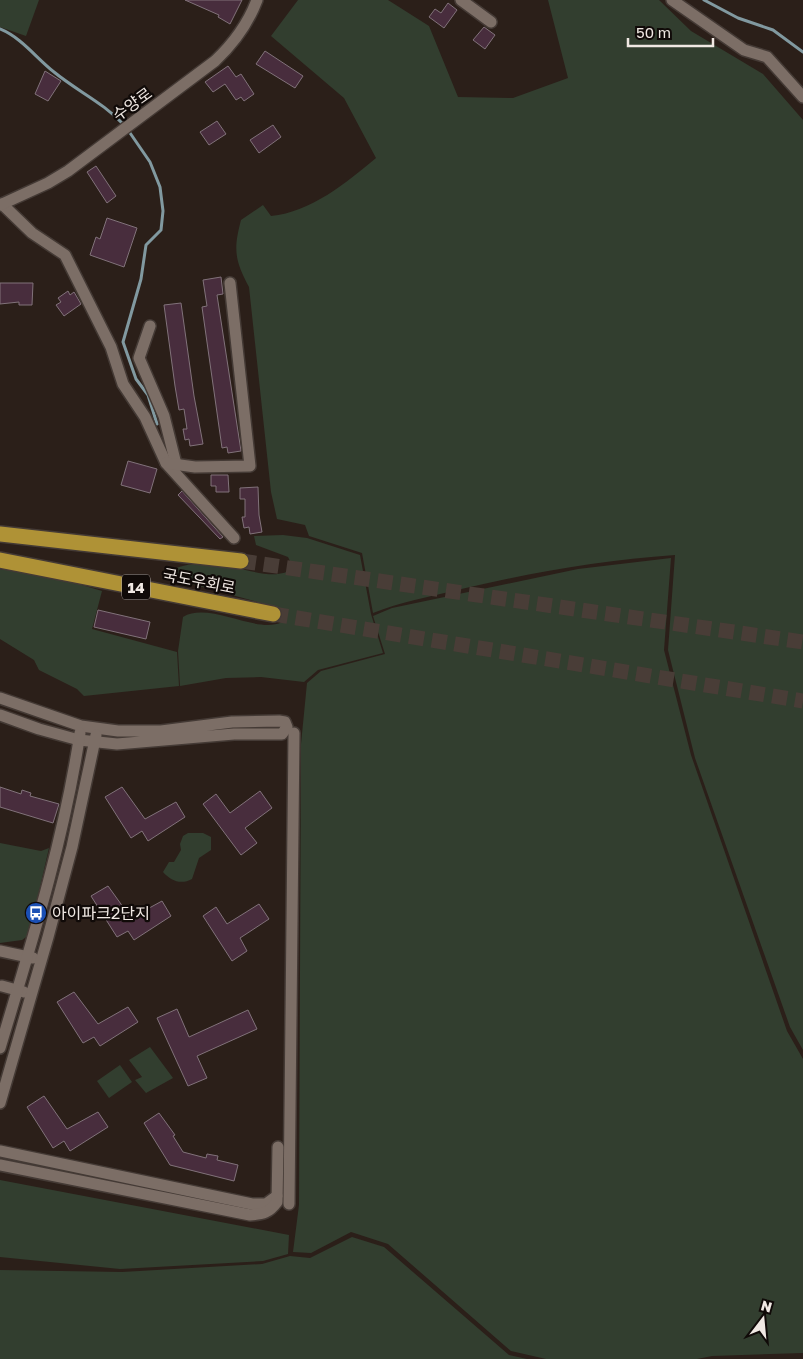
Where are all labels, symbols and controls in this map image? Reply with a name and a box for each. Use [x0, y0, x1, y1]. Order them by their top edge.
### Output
scale bar [628, 15, 713, 47]
text: 50 m [636, 23, 671, 41]
street label: 수양로 [108, 83, 156, 125]
street label: 국도우회로 [161, 564, 237, 598]
road number: 14 [122, 574, 150, 600]
bus stop icon: 아이파크2단지 [24, 901, 48, 925]
place label: 아이파크2단지 [52, 903, 150, 923]
north arrow [738, 1294, 788, 1344]
text: N [759, 1296, 774, 1316]

